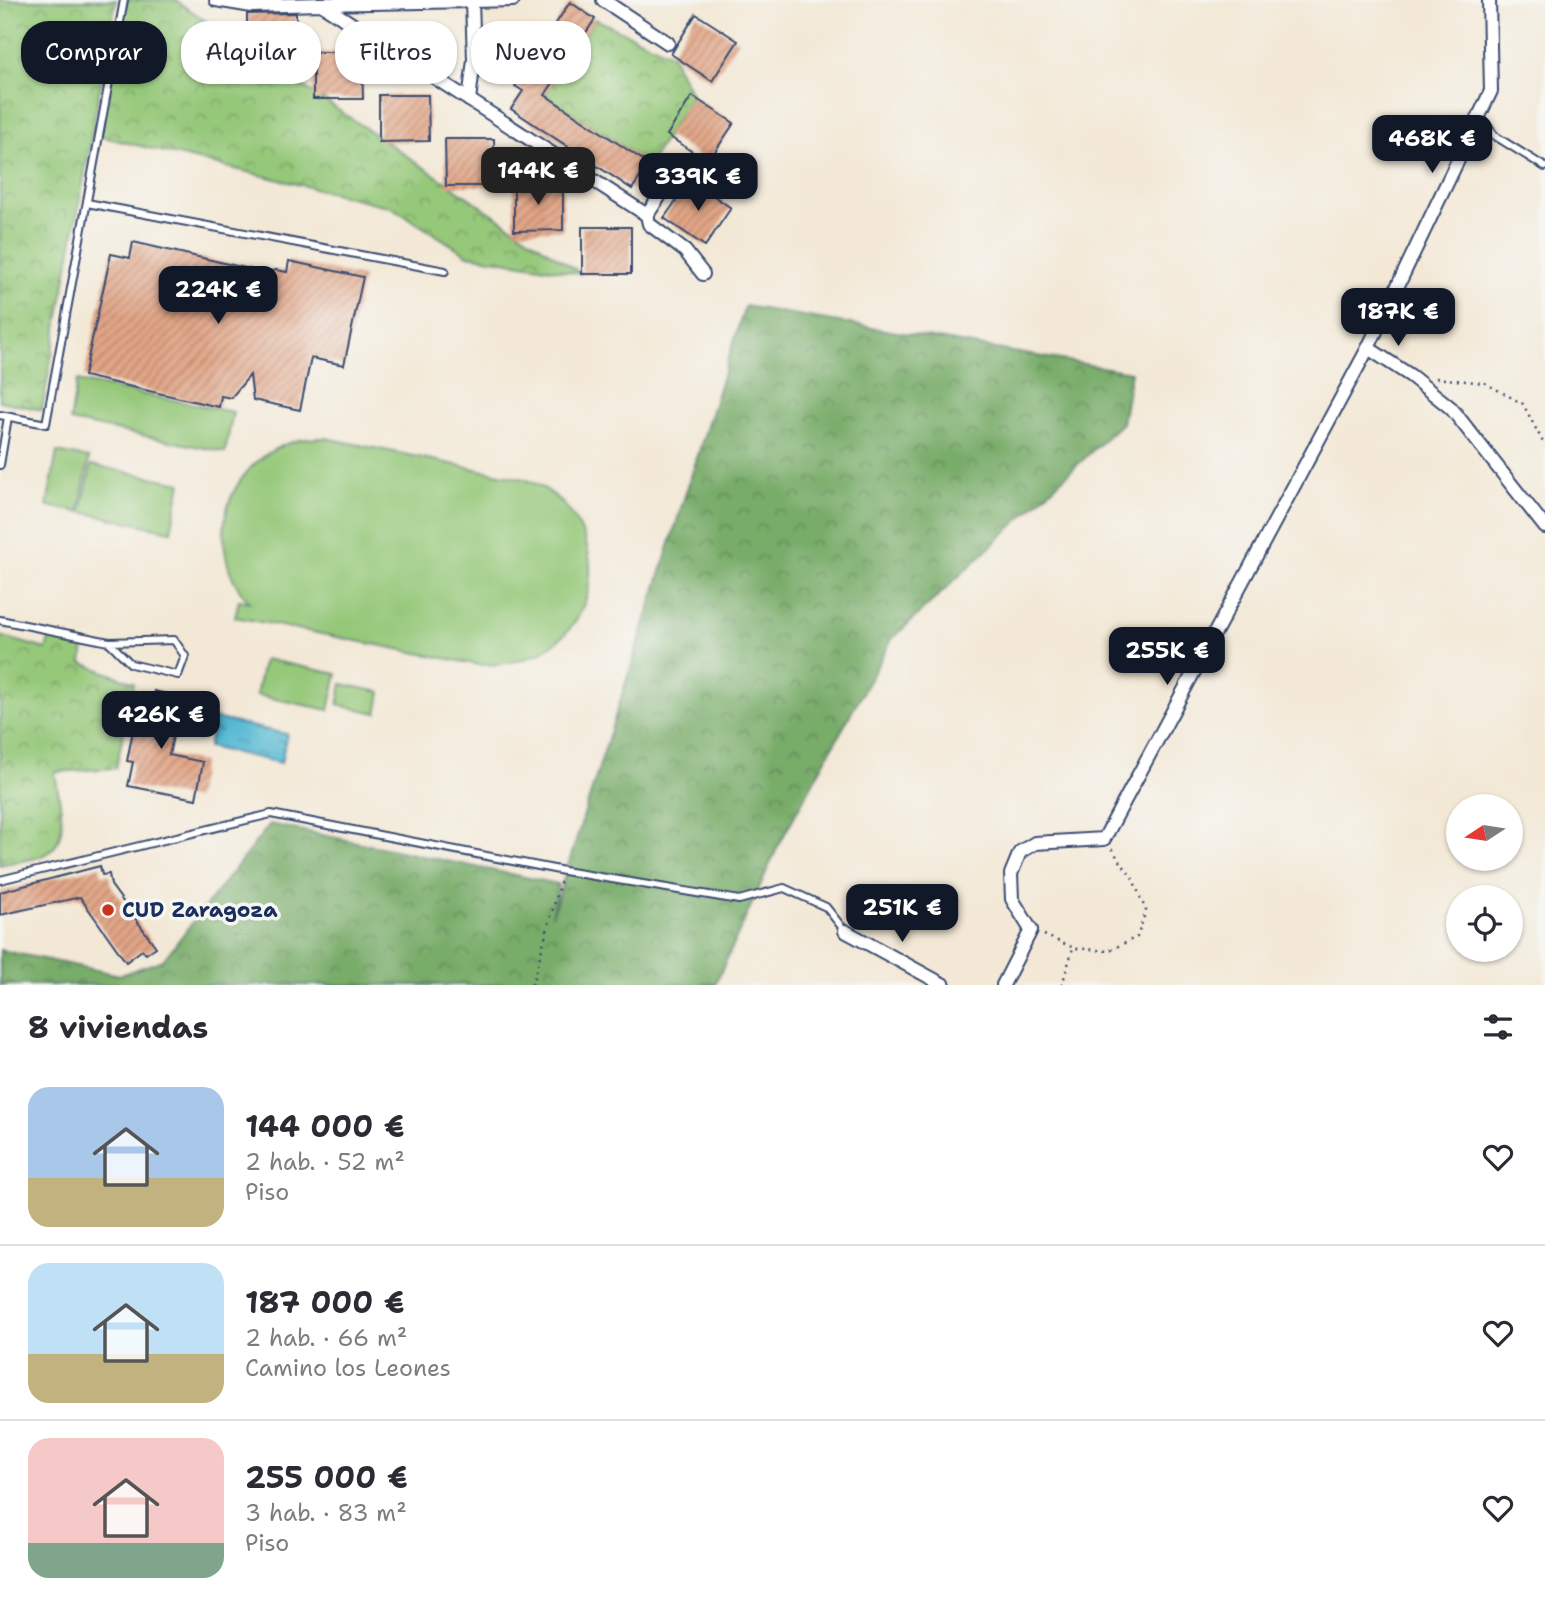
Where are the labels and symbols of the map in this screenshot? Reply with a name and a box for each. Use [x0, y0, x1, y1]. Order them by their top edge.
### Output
pin: 468K € [1375, 116, 1489, 175]
pin: 144K € [481, 148, 595, 207]
pin: 339K € [641, 154, 755, 213]
pin: 224K € [161, 266, 275, 326]
pin: 187K € [1341, 288, 1455, 348]
pin: 255K € [1110, 628, 1224, 687]
pin: 426K € [104, 692, 218, 751]
north arrow [1446, 794, 1522, 872]
pin: 251K € [845, 884, 959, 944]
place label: CUD Zaragoza [122, 896, 278, 924]
marker: CUD Zaragoza [100, 902, 116, 918]

